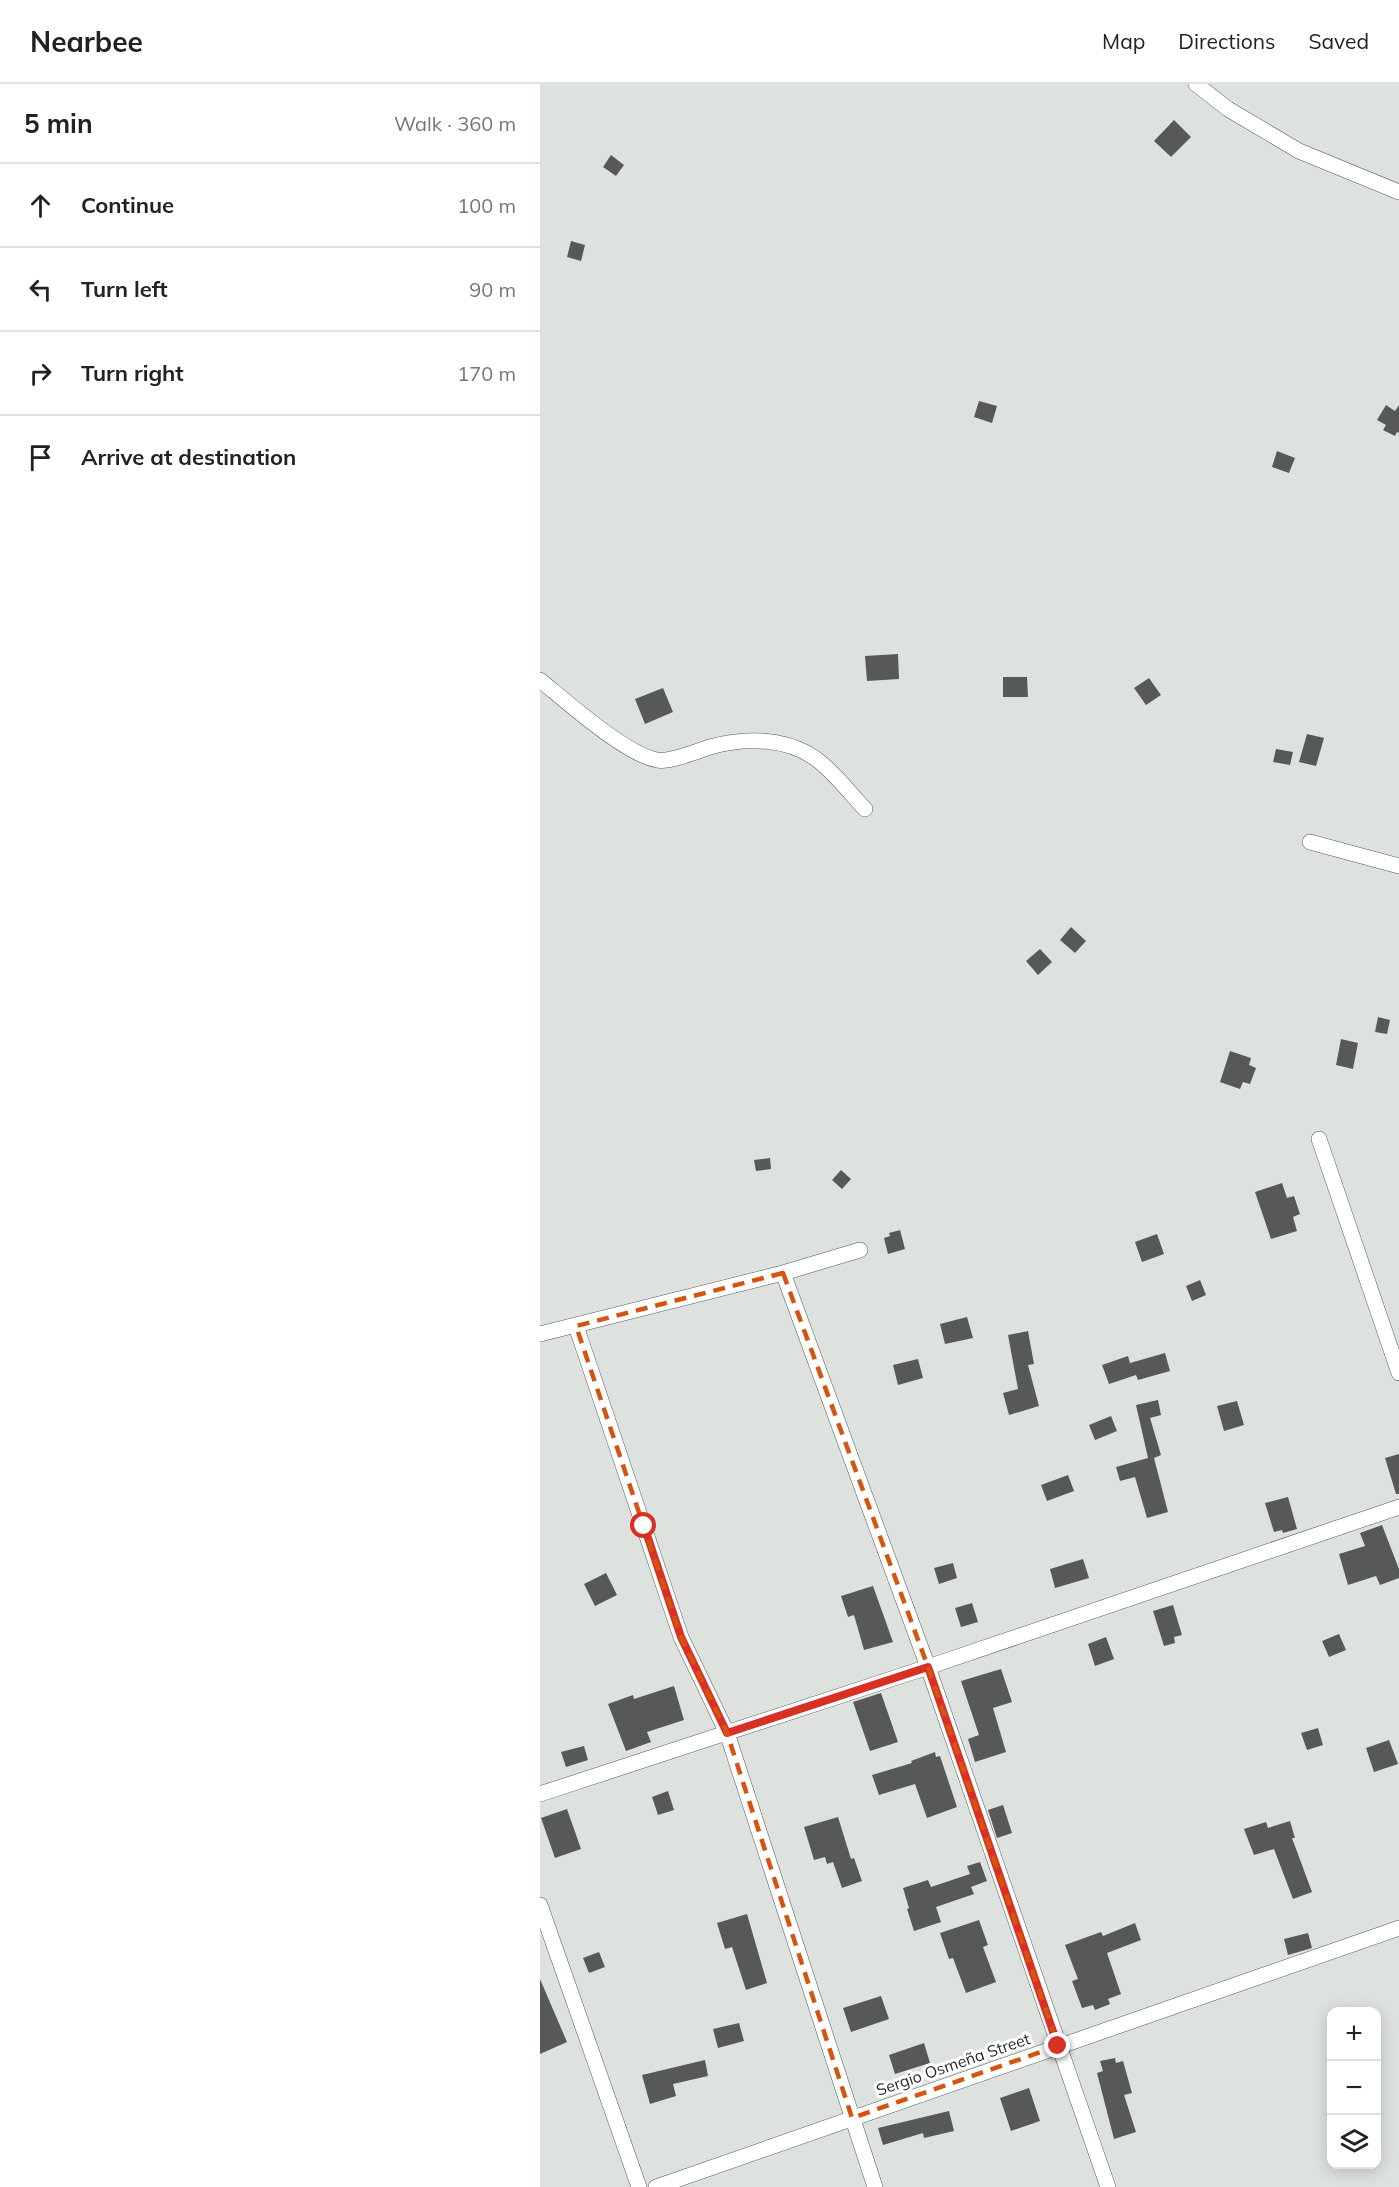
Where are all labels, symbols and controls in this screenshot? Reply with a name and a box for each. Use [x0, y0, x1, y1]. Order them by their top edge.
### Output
text: Nearbee [30, 24, 143, 59]
text: Map [1102, 28, 1145, 54]
text: Directions [1178, 28, 1275, 54]
text: Saved [1308, 28, 1369, 54]
text: 5 min [24, 107, 93, 140]
text: Walk · 360 m [394, 111, 516, 136]
icon: ahead [24, 189, 57, 222]
text: Continue [81, 191, 174, 219]
text: 100 m [457, 193, 516, 218]
icon: left [24, 273, 57, 306]
text: Turn left [81, 275, 168, 303]
text: 90 m [469, 277, 516, 302]
icon: right [24, 357, 57, 390]
text: Turn right [81, 359, 184, 387]
text: 170 m [457, 361, 516, 386]
icon: arrive [24, 441, 57, 474]
text: Arrive at destination [81, 443, 296, 471]
route start [630, 1512, 656, 1538]
map controls [1327, 2007, 1381, 2169]
button: + [1327, 2007, 1381, 2061]
street label: Sergio Osmeña Street [873, 2028, 1033, 2100]
route end [1044, 2032, 1070, 2058]
button: − [1327, 2061, 1381, 2115]
button: layers [1327, 2115, 1381, 2169]

